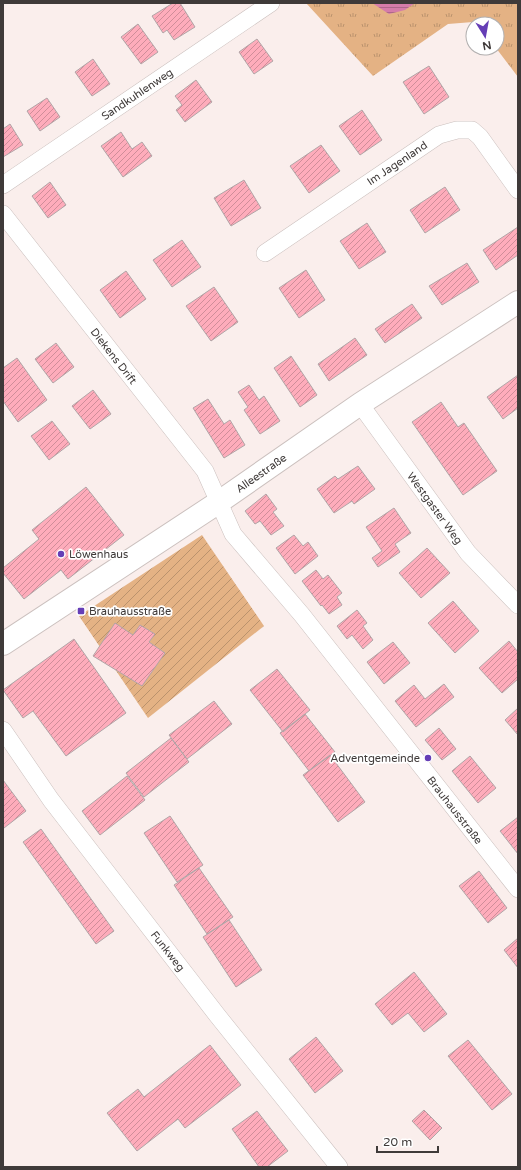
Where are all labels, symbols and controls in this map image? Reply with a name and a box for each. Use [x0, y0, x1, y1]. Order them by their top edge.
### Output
north arrow [465, 16, 505, 56]
text: N [481, 38, 492, 53]
street label: Sandkuhlenweg [99, 66, 176, 123]
street label: Im Jagenland [365, 139, 430, 188]
street label: Diekens Drift [88, 326, 140, 387]
street label: Alleestraße [233, 451, 289, 496]
street label: Westgaster Weg [404, 470, 465, 547]
place label: Löwenhaus [69, 548, 128, 561]
marker: Löwenhaus [56, 549, 66, 559]
place label: Brauhausstraße [89, 605, 171, 618]
marker: Brauhausstraße [76, 606, 86, 616]
place label: Adventgemeinde [330, 752, 420, 765]
marker: Adventgemeinde [423, 753, 433, 763]
street label: Brauhausstraße [424, 774, 485, 847]
street label: Funkweg [148, 929, 187, 974]
scale bar [377, 1128, 438, 1154]
text: 20 m [383, 1135, 412, 1149]

